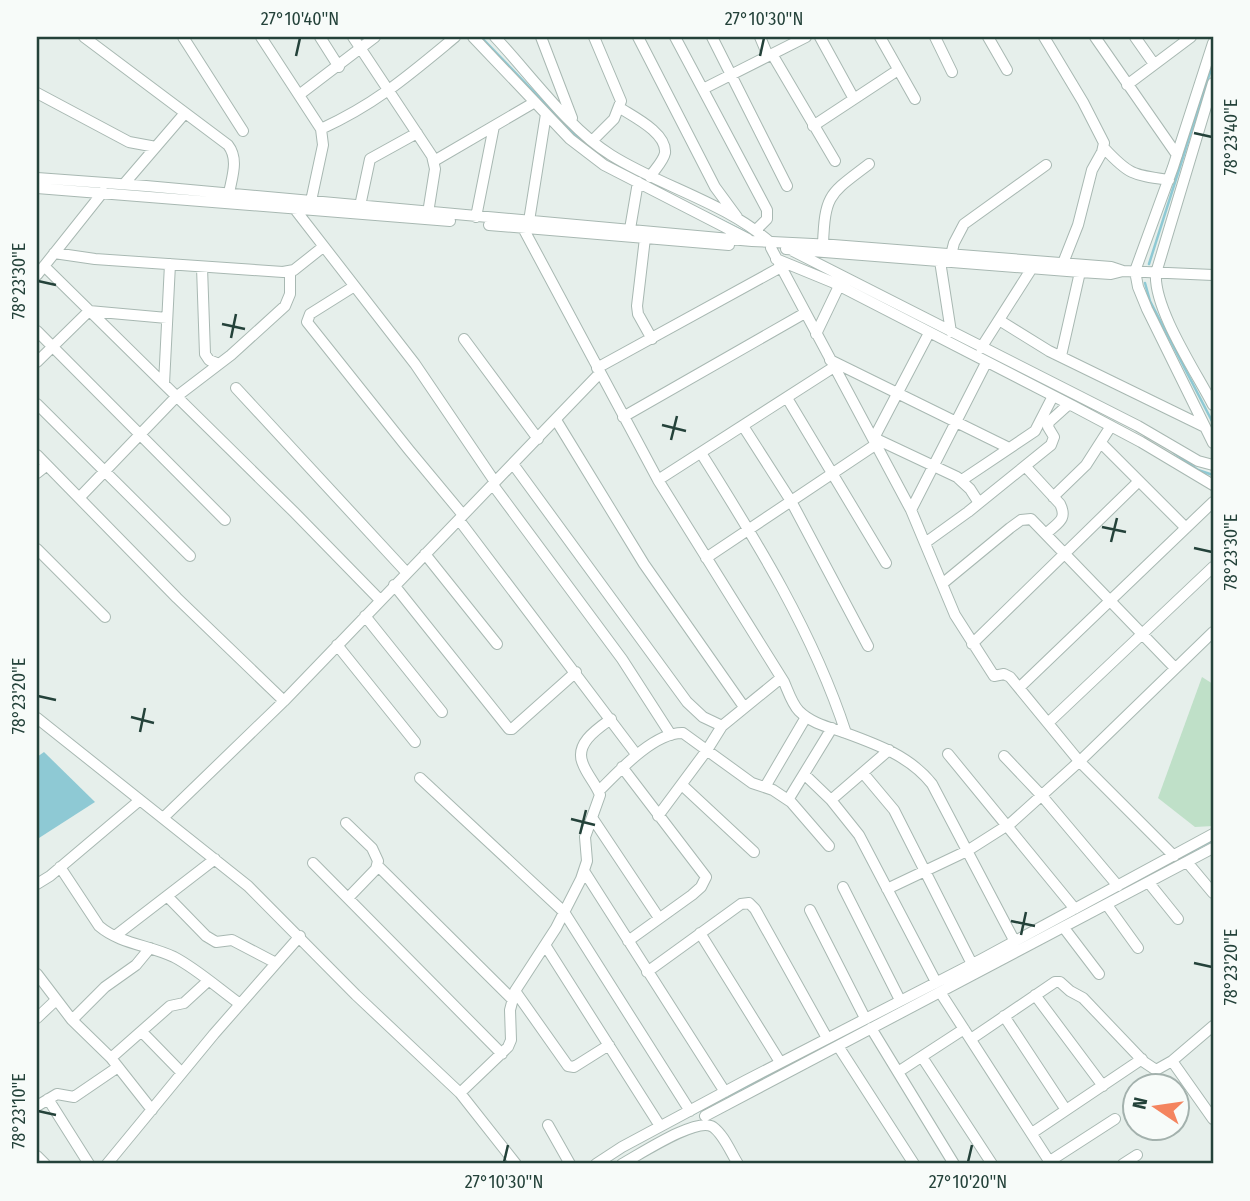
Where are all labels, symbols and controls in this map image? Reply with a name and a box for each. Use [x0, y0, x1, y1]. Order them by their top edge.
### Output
text: 27°10'40"N [261, 8, 339, 30]
text: 27°10'30"N [725, 8, 803, 30]
text: 78°23'40"E [1220, 99, 1242, 175]
text: 78°23'30"E [8, 243, 30, 319]
text: 78°23'30"E [1220, 514, 1242, 590]
text: 78°23'20"E [8, 658, 30, 734]
text: 78°23'20"E [1220, 929, 1242, 1005]
north arrow [1120, 1072, 1190, 1142]
text: 78°23'10"E [8, 1073, 30, 1149]
text: N [1127, 1095, 1152, 1111]
text: 27°10'30"N [465, 1171, 543, 1193]
text: 27°10'20"N [929, 1171, 1007, 1193]

